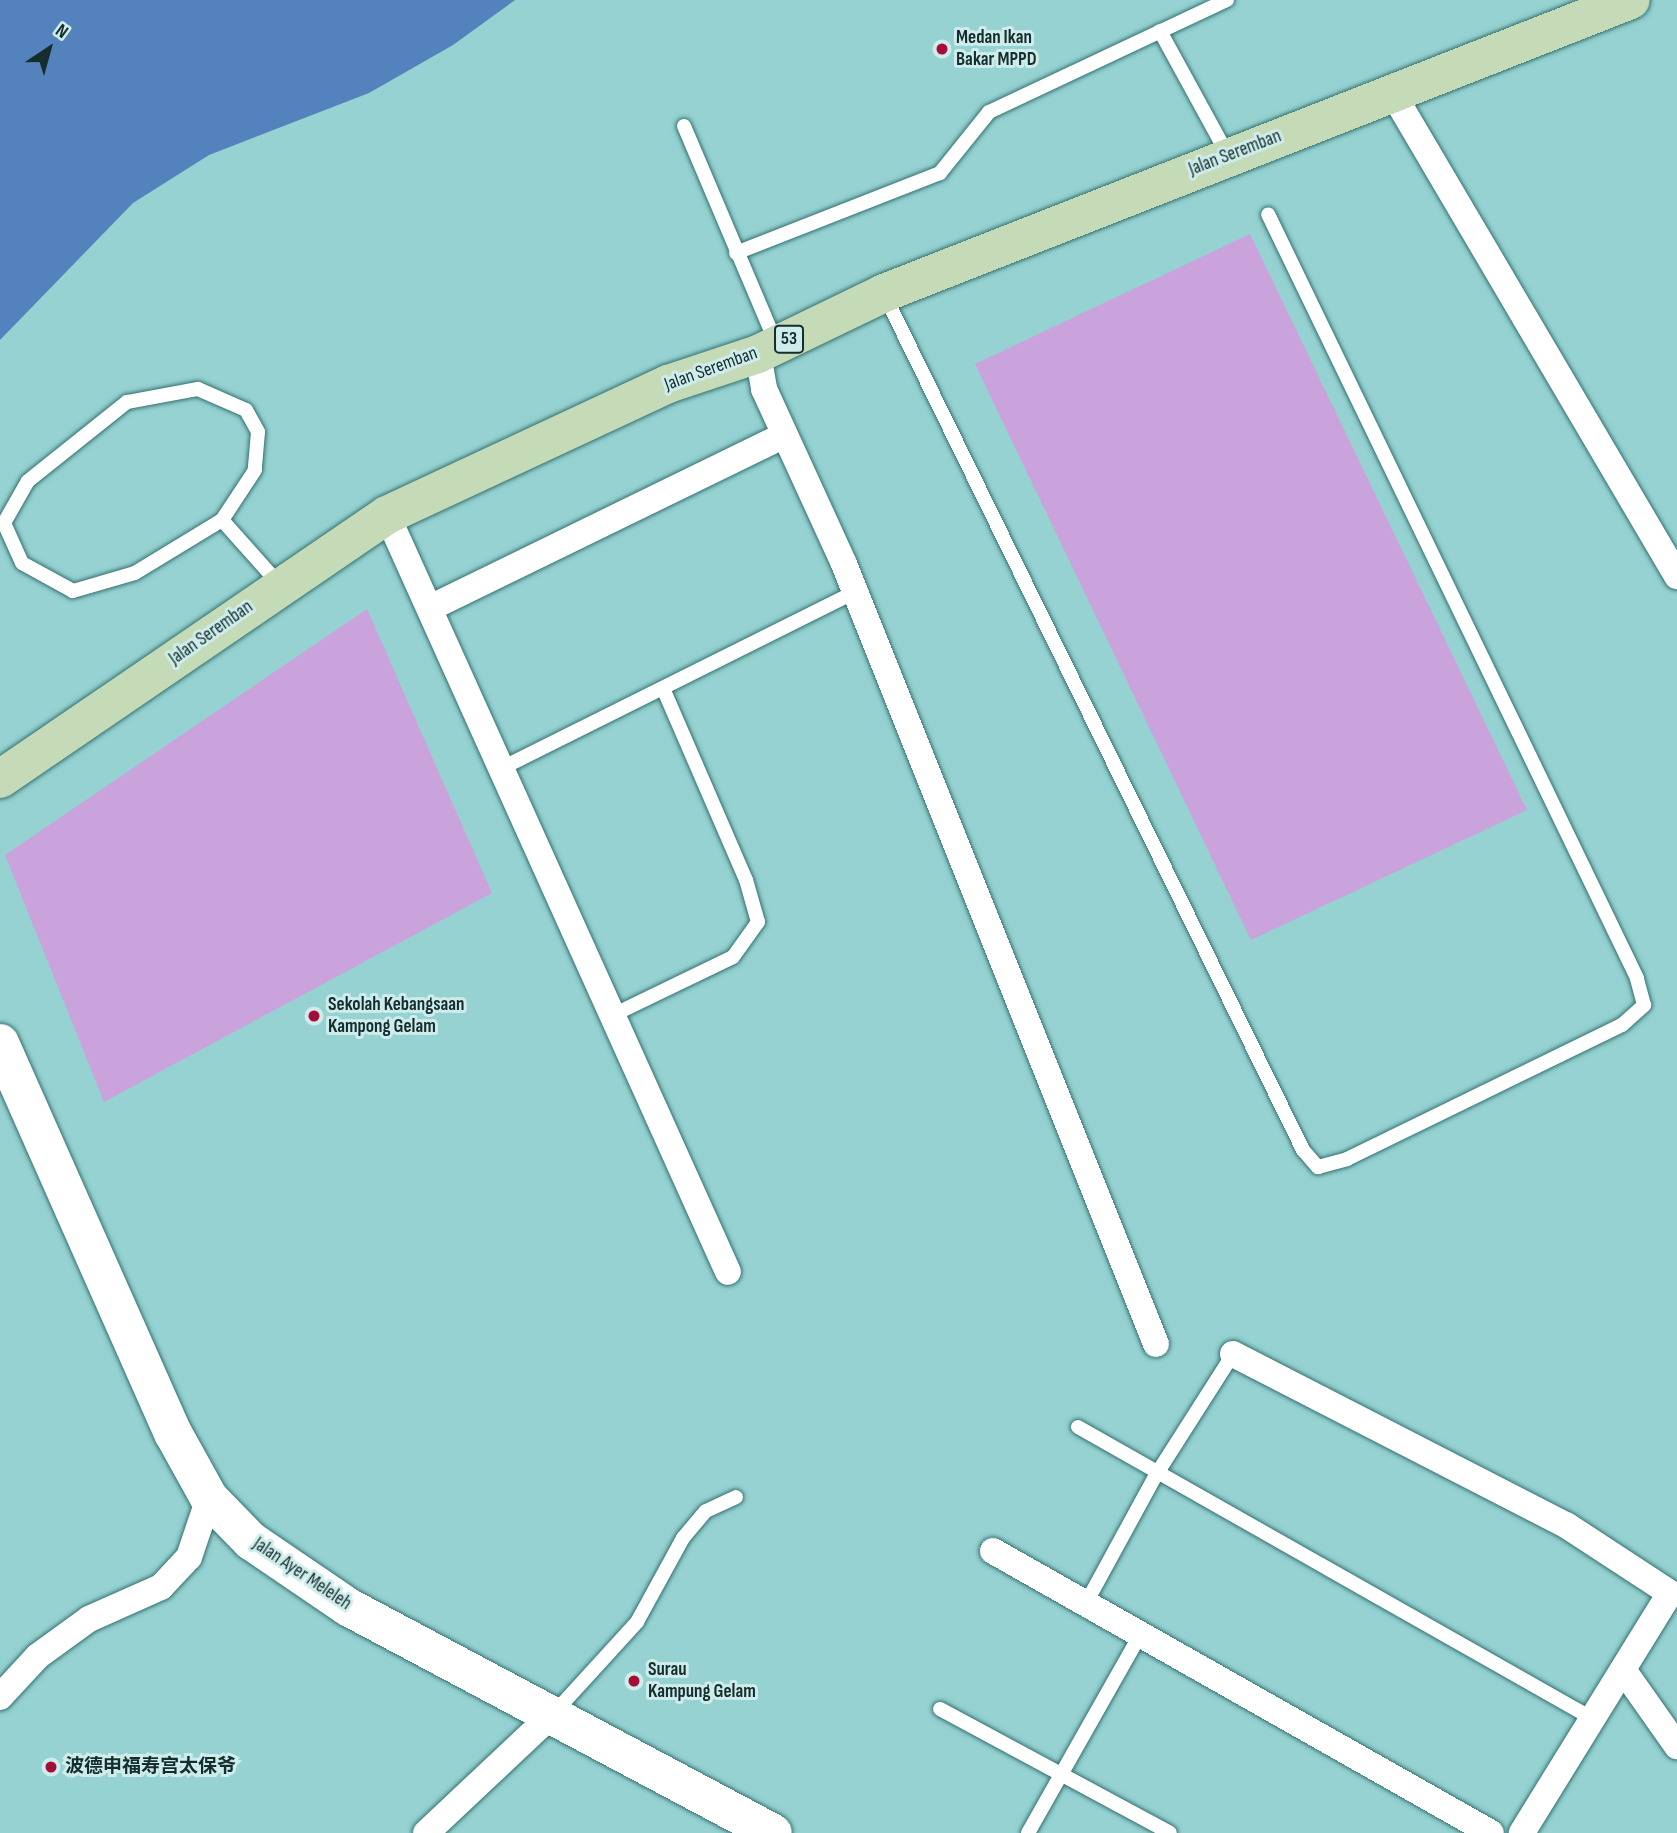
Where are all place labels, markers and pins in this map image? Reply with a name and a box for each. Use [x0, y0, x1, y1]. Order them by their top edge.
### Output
place label: Medan Ikan Bakar MPPD [956, 27, 1036, 71]
marker: Medan Ikan Bakar MPPD [934, 41, 950, 57]
place label: Sekolah Kebangsaan Kampong Gelam [328, 994, 465, 1038]
marker: Sekolah Kebangsaan Kampong Gelam [306, 1008, 322, 1024]
place label: Surau Kampung Gelam [648, 1659, 756, 1703]
marker: Surau Kampung Gelam [626, 1673, 642, 1689]
place label: 波德申福寿宫太保爷 [65, 1756, 236, 1778]
marker: 波德申福寿宫太保爷 [43, 1759, 59, 1775]

